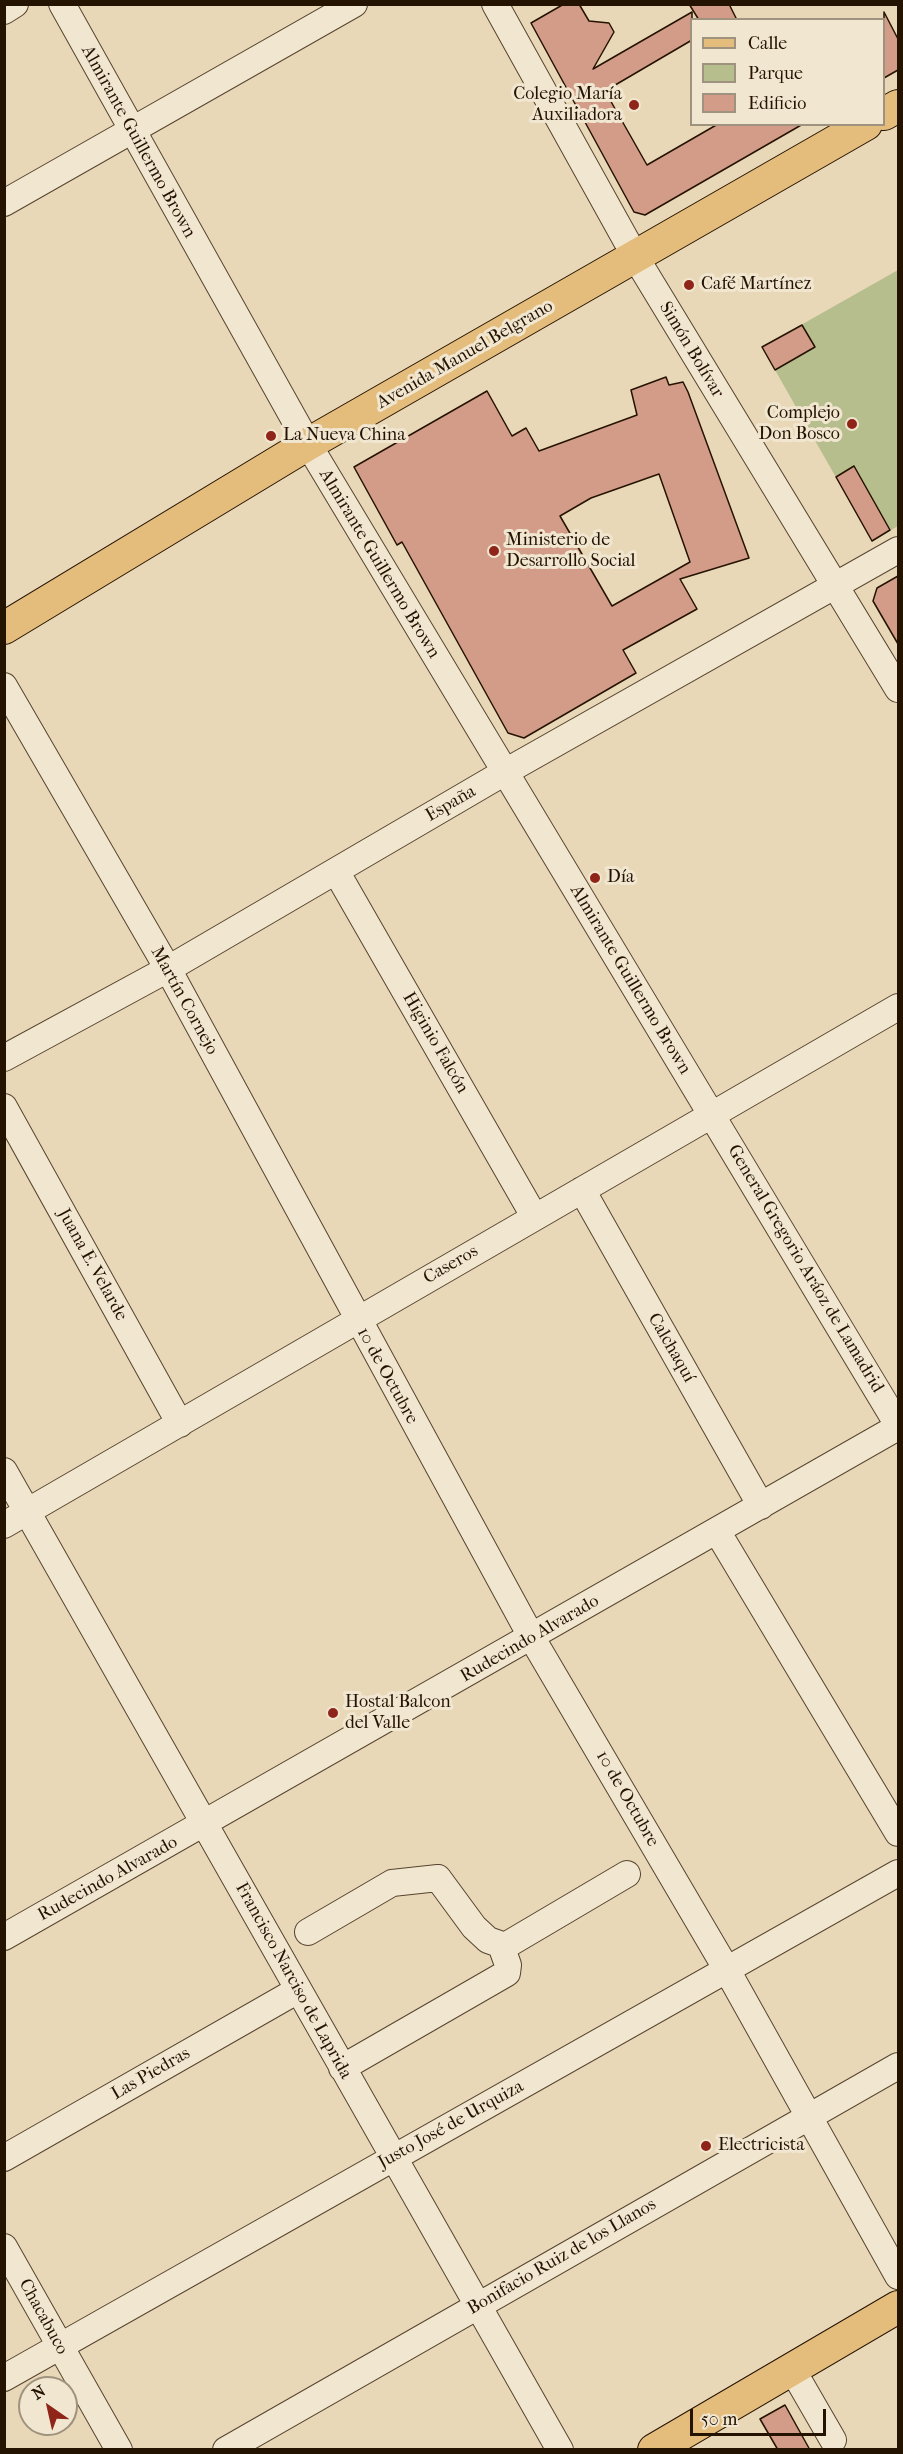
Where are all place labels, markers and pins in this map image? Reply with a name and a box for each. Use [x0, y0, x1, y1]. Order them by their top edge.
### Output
place label: Colegio María Auxiliadora [513, 84, 622, 127]
marker: Colegio María Auxiliadora [627, 98, 641, 112]
place label: Café Martínez [701, 274, 811, 296]
marker: Café Martínez [682, 278, 696, 292]
place label: Complejo Don Bosco [758, 403, 840, 446]
marker: Complejo Don Bosco [845, 417, 859, 431]
place label: La Nueva China [283, 425, 406, 447]
marker: La Nueva China [264, 429, 278, 443]
place label: Ministerio de Desarrollo Social [506, 530, 636, 572]
marker: Ministerio de Desarrollo Social [487, 544, 501, 558]
place label: Día [607, 867, 634, 889]
marker: Día [588, 871, 602, 885]
place label: Hostal Balcon del Valle [345, 1692, 451, 1734]
marker: Hostal Balcon del Valle [326, 1706, 340, 1720]
place label: Electricista [718, 2135, 805, 2157]
marker: Electricista [699, 2139, 713, 2153]

